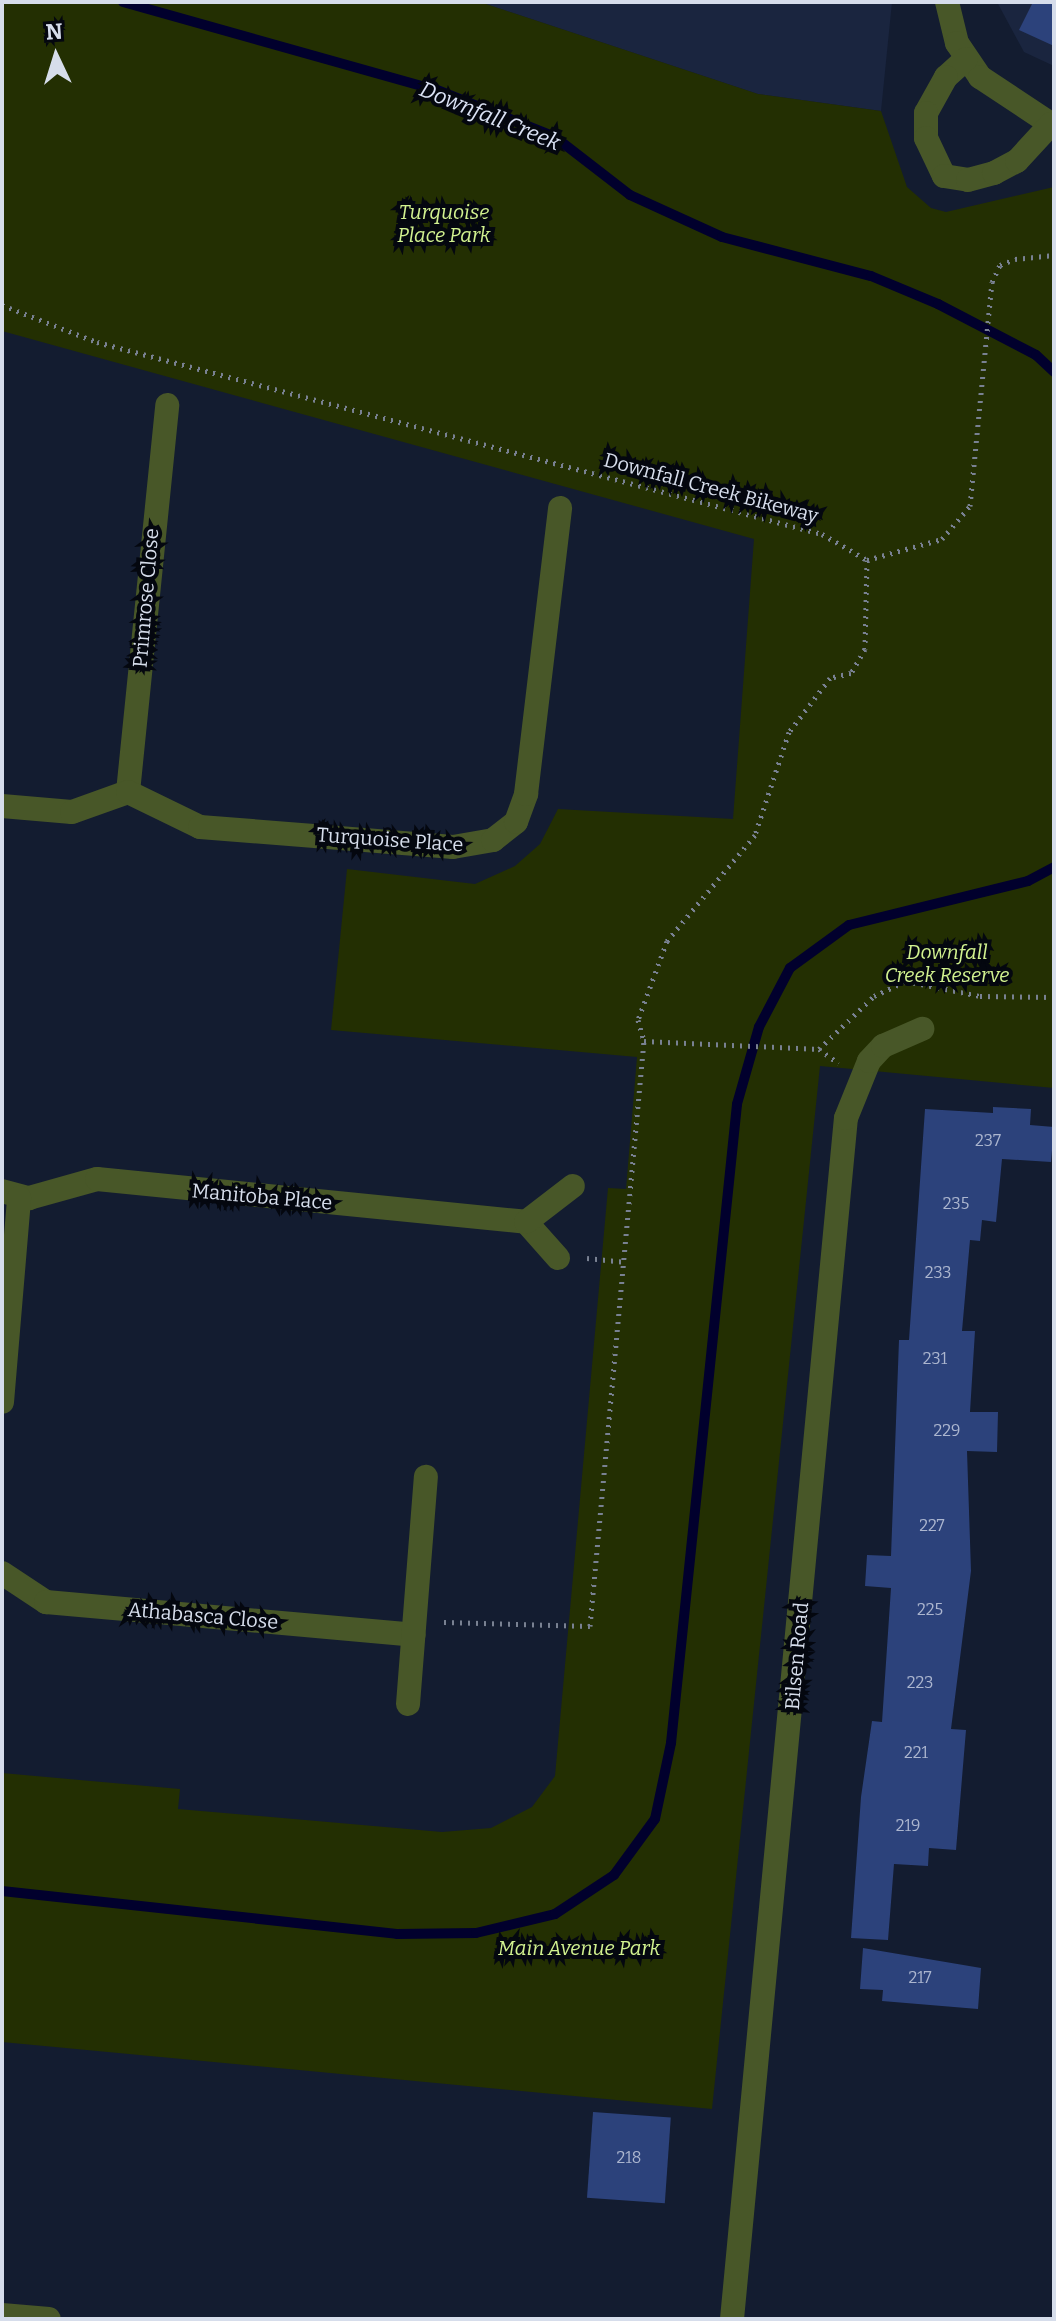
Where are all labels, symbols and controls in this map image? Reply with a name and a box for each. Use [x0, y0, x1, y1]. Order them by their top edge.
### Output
north arrow [16, 16, 96, 96]
text: N [45, 18, 64, 46]
water label: Downfall Creek [416, 76, 564, 156]
park label: Turquoise Place Park [397, 200, 491, 247]
street label: Downfall Creek Bikeway [601, 448, 821, 528]
street label: Primrose Close [128, 527, 164, 669]
street label: Turquoise Place [316, 823, 464, 857]
park label: Downfall Creek Reserve [885, 941, 1009, 988]
house number: 237 [975, 1131, 1001, 1151]
street label: Manitoba Place [191, 1179, 333, 1215]
house number: 235 [943, 1194, 969, 1214]
house number: 233 [925, 1263, 951, 1283]
house number: 231 [923, 1349, 947, 1369]
house number: 229 [934, 1421, 960, 1441]
house number: 227 [919, 1516, 945, 1536]
street label: Athabasca Close [127, 1597, 279, 1635]
house number: 225 [917, 1600, 943, 1620]
street label: Bilsen Road [780, 1601, 814, 1711]
house number: 223 [907, 1673, 933, 1693]
house number: 221 [904, 1743, 928, 1763]
house number: 219 [896, 1816, 920, 1836]
park label: Main Avenue Park [498, 1936, 660, 1960]
house number: 217 [908, 1968, 932, 1988]
house number: 218 [617, 2148, 641, 2168]

